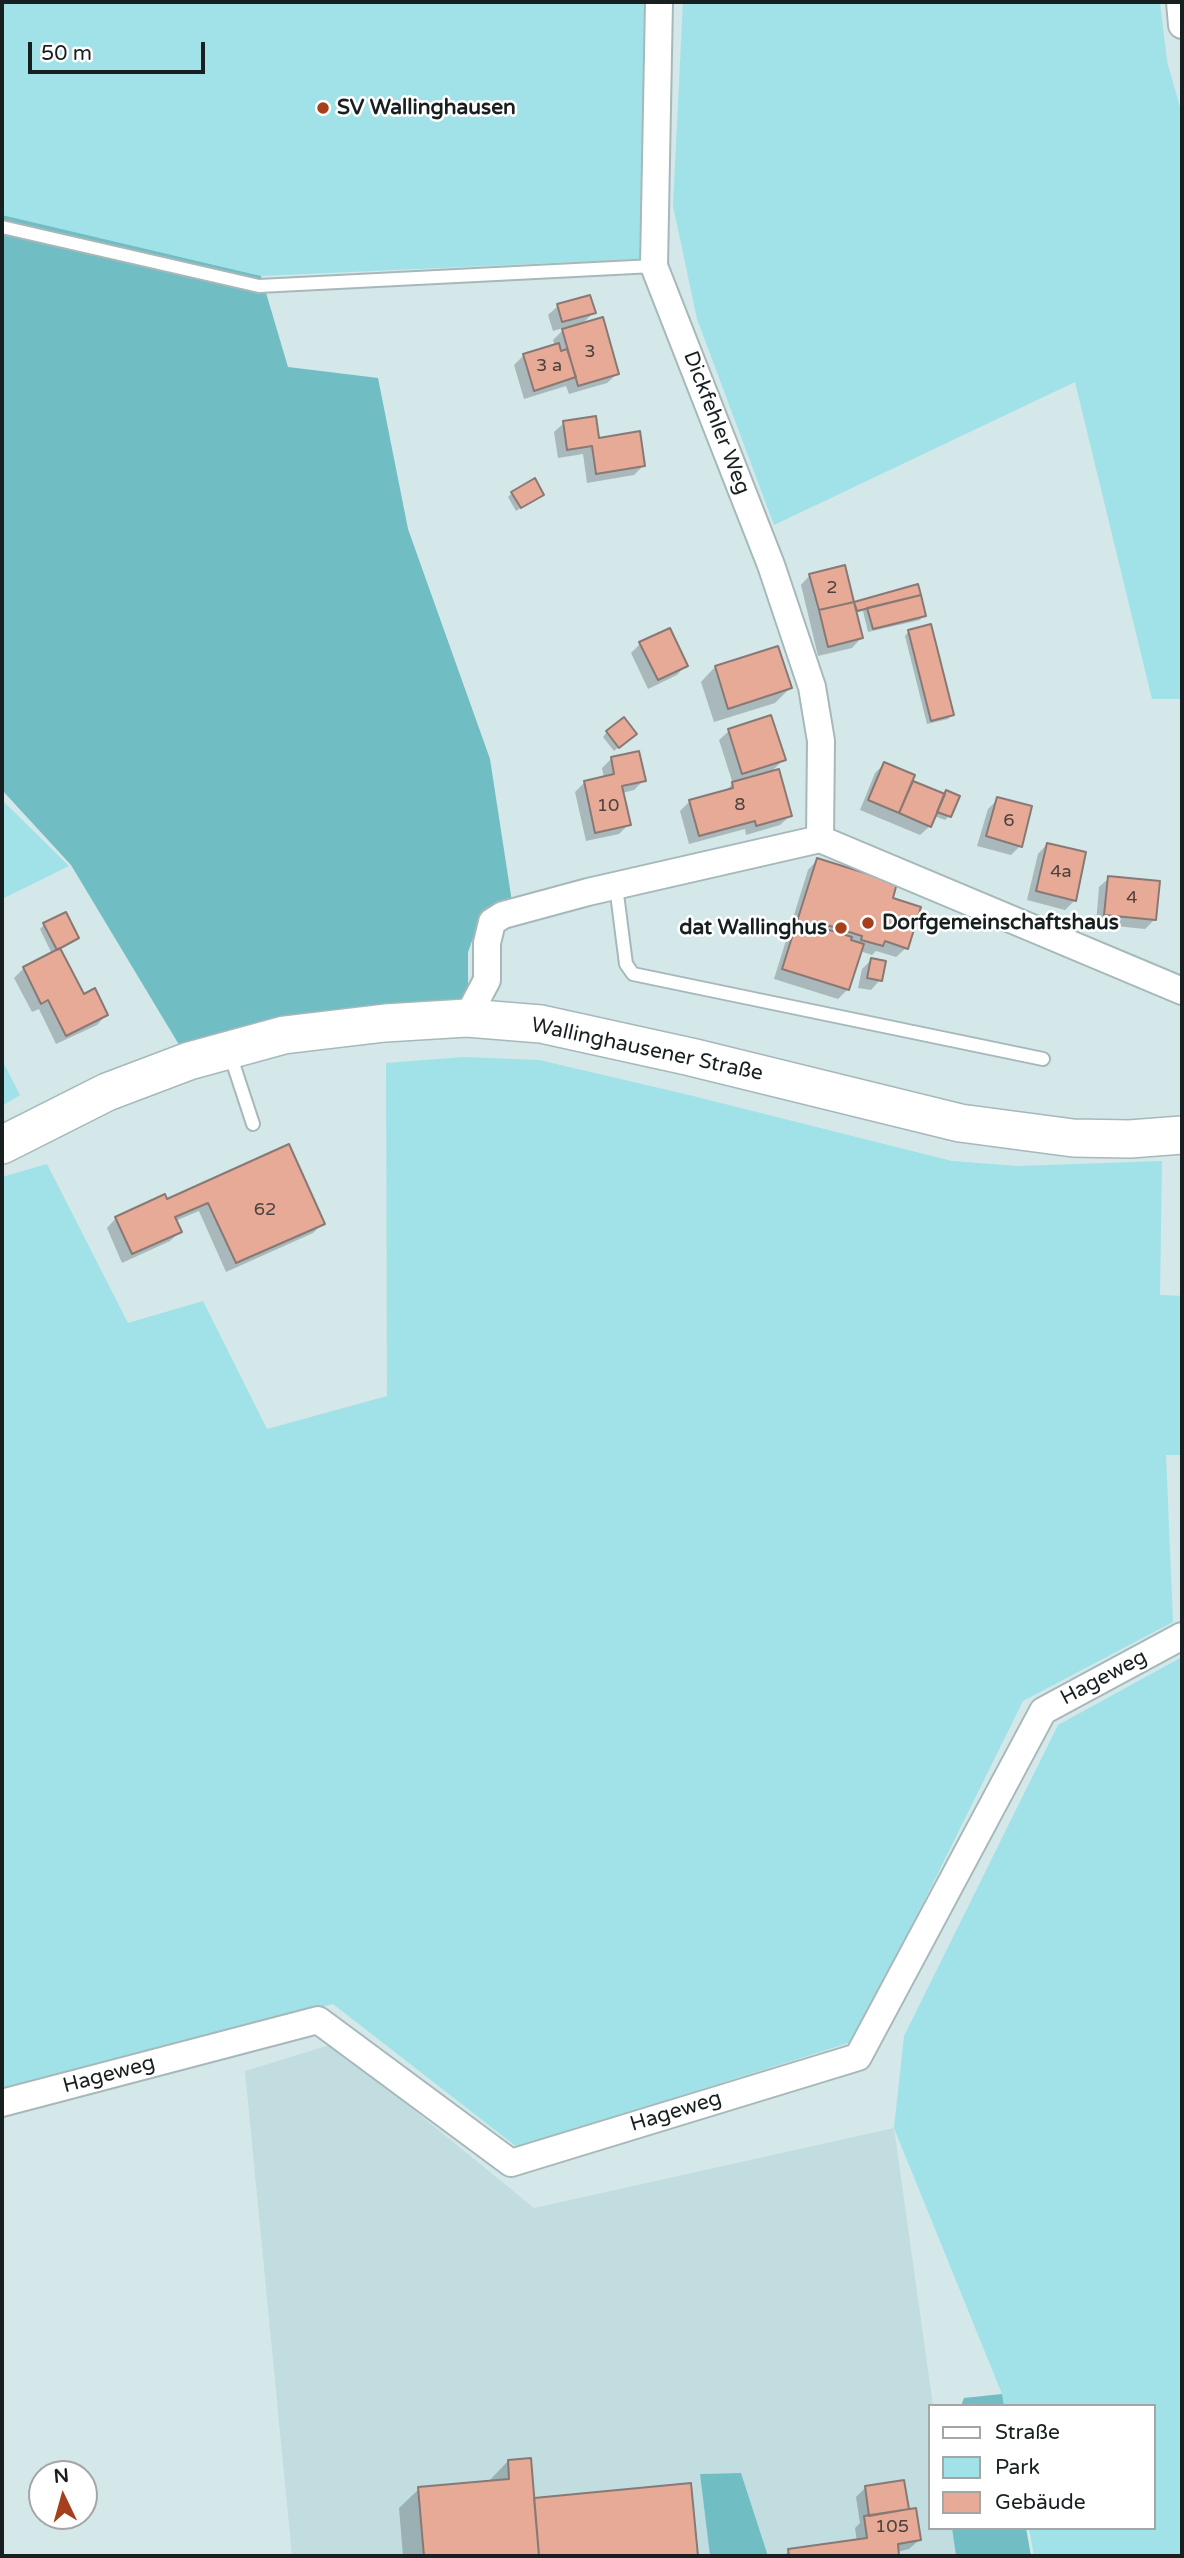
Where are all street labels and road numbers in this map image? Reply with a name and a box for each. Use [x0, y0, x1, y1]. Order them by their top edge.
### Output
street label: Dickfehler Weg [677, 348, 755, 498]
street label: Wallinghausener Straße [529, 1013, 765, 1087]
street label: Hageweg [1056, 1645, 1152, 1711]
street label: Hageweg [60, 2051, 158, 2099]
street label: Hageweg [627, 2086, 725, 2138]

